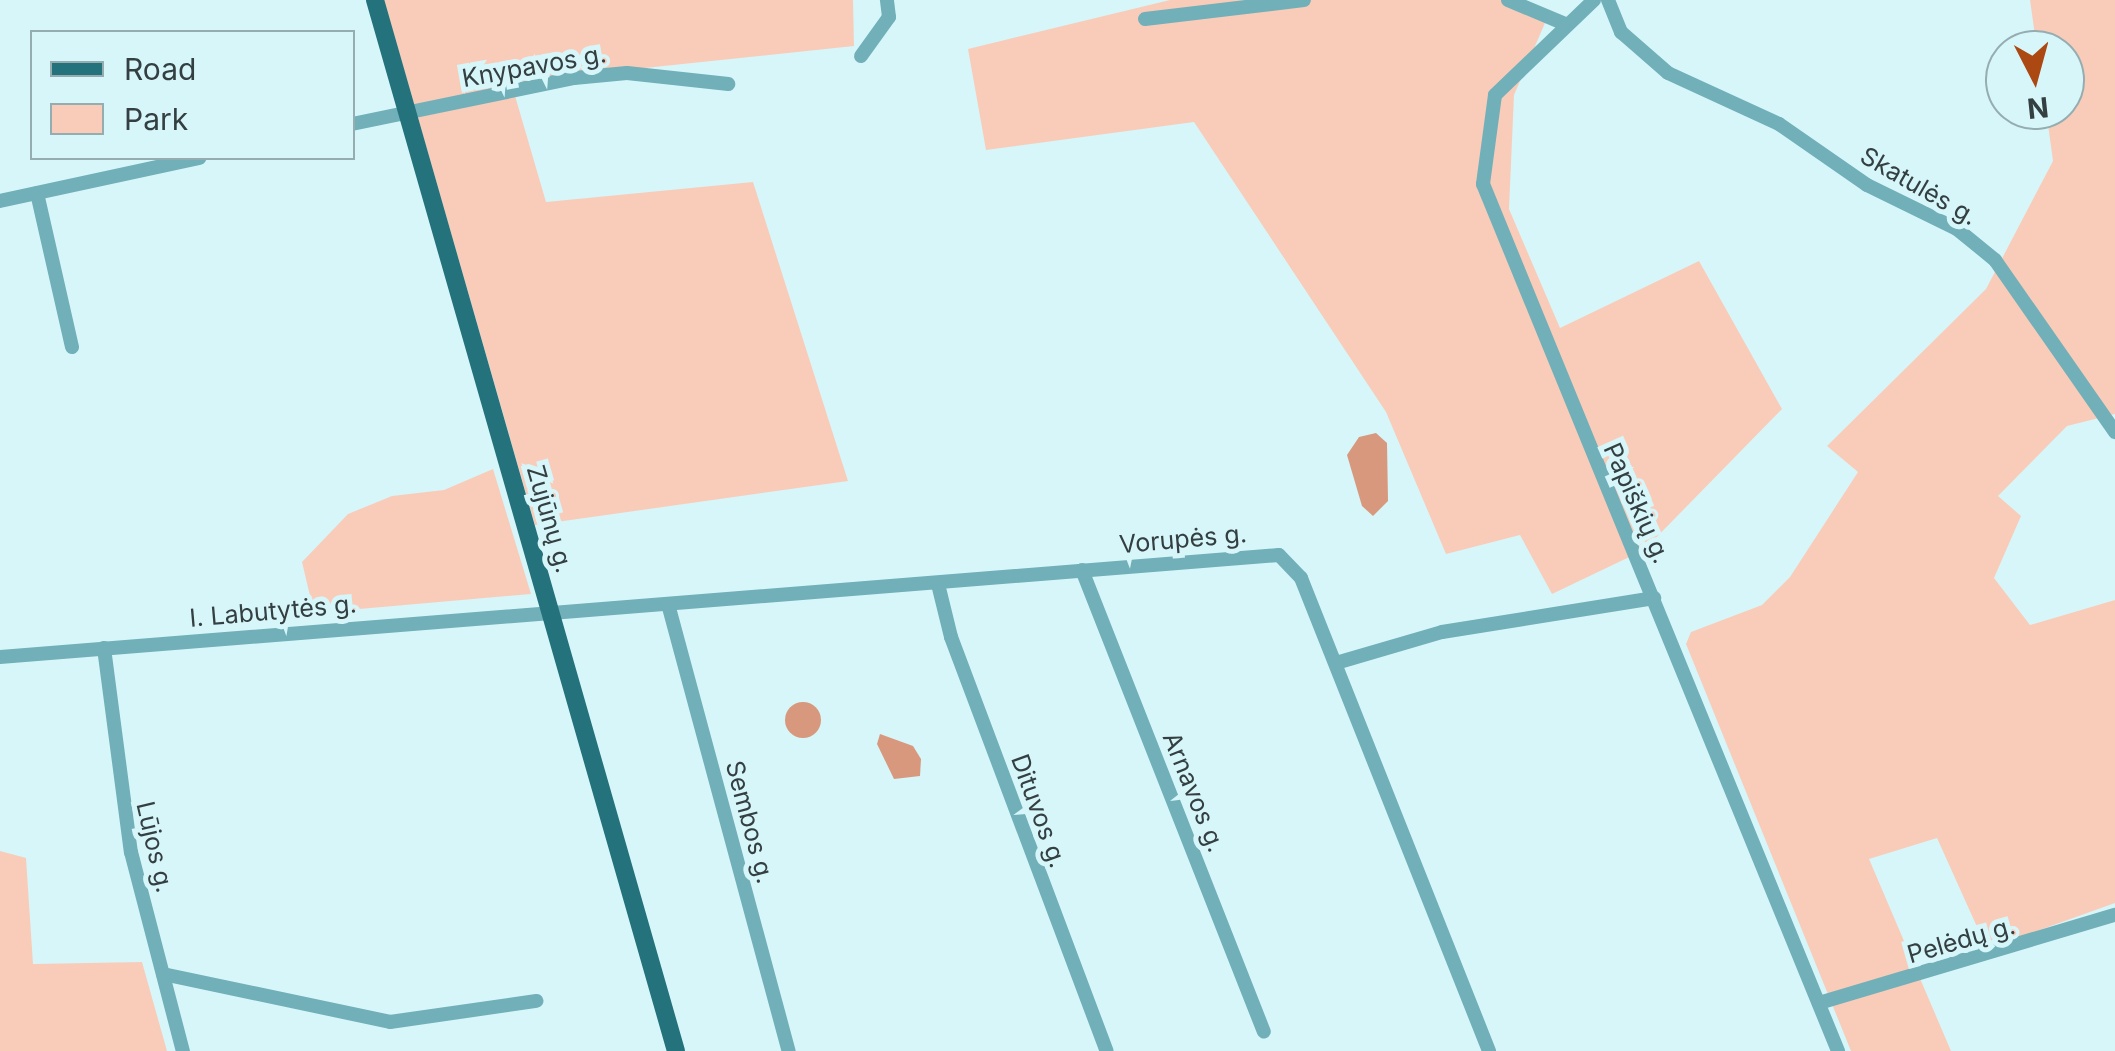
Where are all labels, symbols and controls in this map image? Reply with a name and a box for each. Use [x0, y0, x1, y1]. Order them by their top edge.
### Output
legend [30, 30, 355, 160]
north arrow [1985, 30, 2085, 130]
street label: Knypavos g. [460, 39, 608, 93]
text: Road [124, 51, 196, 87]
text: N [2026, 90, 2050, 126]
text: Park [124, 101, 188, 137]
street label: Skatulės g. [1855, 140, 1983, 232]
street label: Papiškių g. [1597, 438, 1677, 568]
street label: Zujūnų g. [520, 462, 580, 576]
street label: Vorupės g. [1118, 518, 1248, 560]
street label: I. Labutytės g. [188, 589, 358, 633]
street label: Arnavos g. [1156, 728, 1232, 856]
street label: Dituvos g. [1005, 750, 1073, 872]
street label: Sembos g. [719, 757, 781, 887]
street label: Lūjos g. [130, 798, 180, 896]
street label: Pelėdų g. [1904, 910, 2018, 970]

